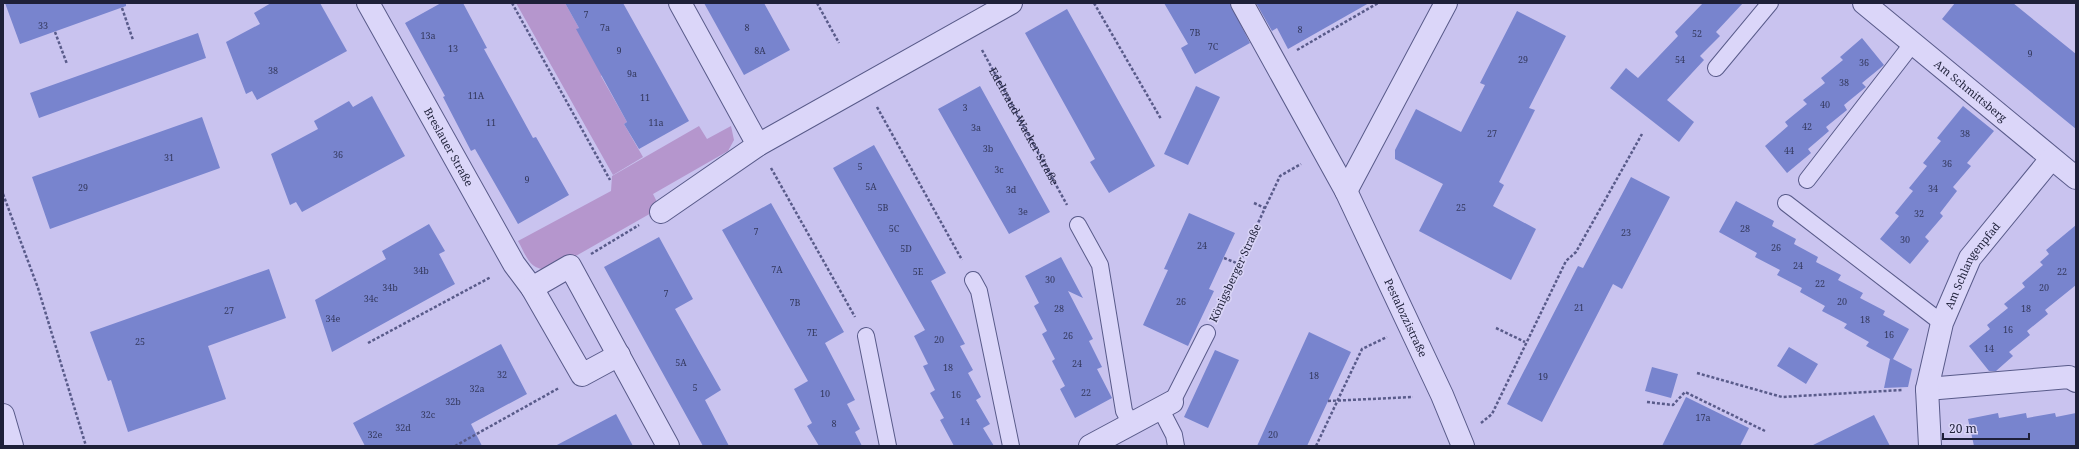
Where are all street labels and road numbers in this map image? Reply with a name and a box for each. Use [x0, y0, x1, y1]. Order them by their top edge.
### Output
street label: Am Schmittsberg [1931, 56, 2010, 125]
street label: Edeltraud-Wacker-Straße [986, 64, 1063, 188]
street label: Breslauer Straße [421, 105, 477, 189]
street label: Am Schlangenpfad [1941, 219, 2003, 311]
street label: Königsberger Straße [1205, 221, 1264, 324]
street label: Pestalozzistraße [1381, 276, 1431, 359]

